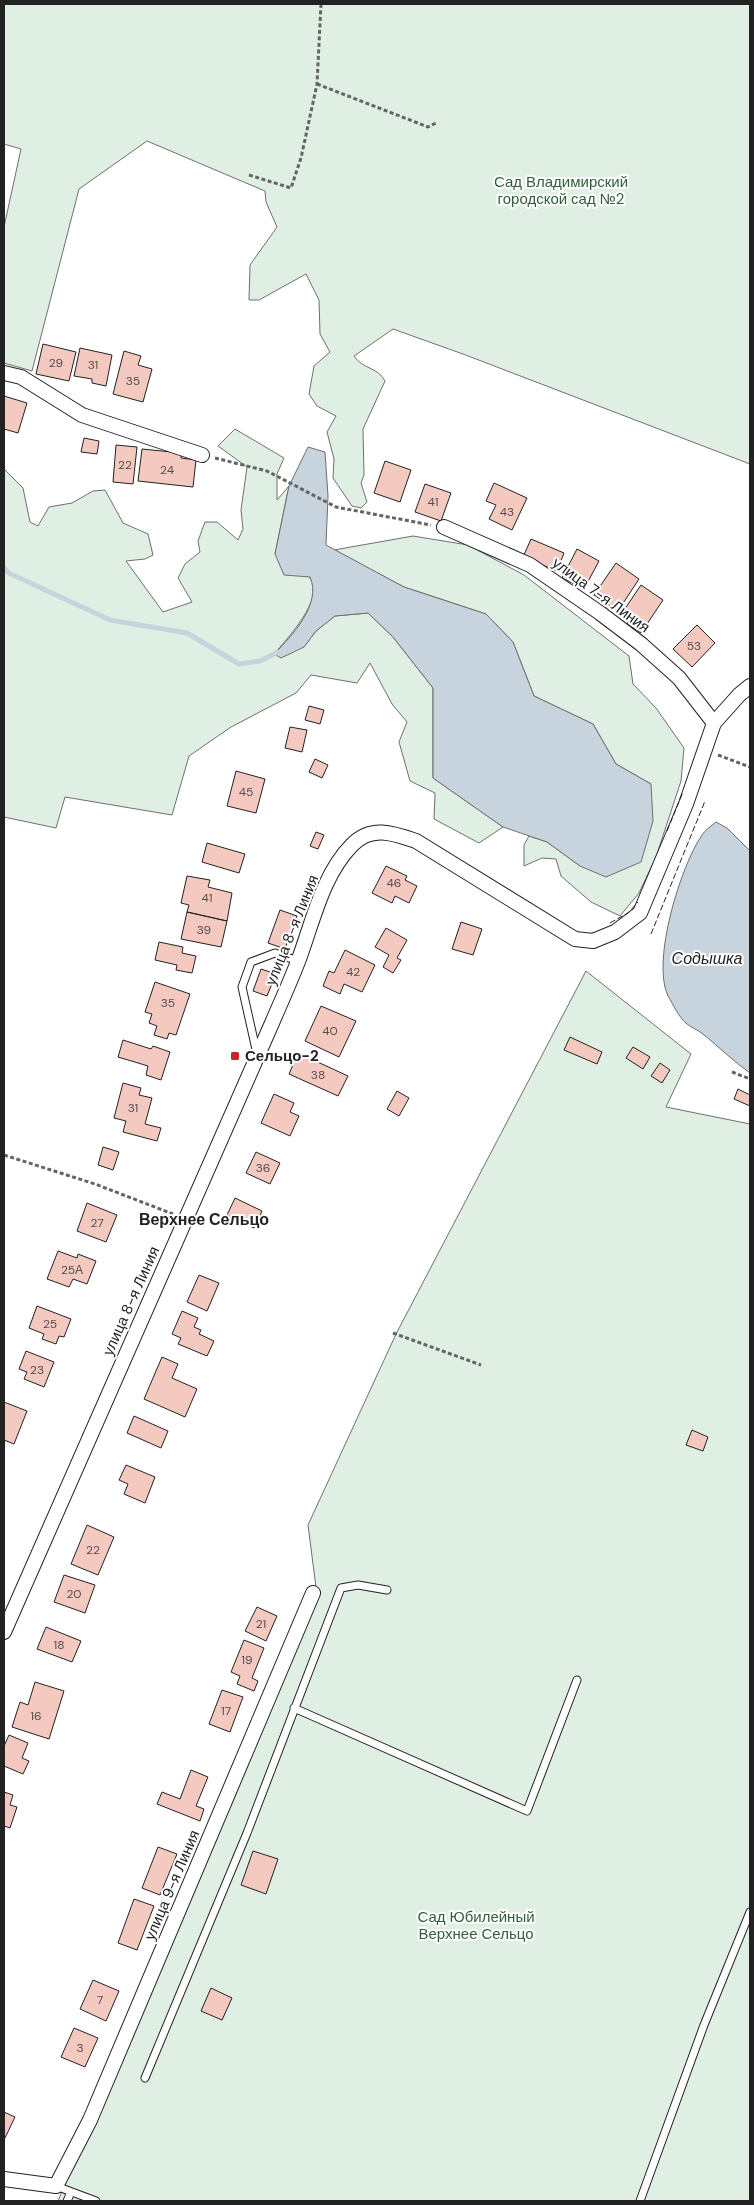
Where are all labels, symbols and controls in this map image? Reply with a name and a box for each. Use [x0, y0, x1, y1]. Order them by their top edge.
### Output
park label: Сад Владимирский городской сад №2 [494, 172, 628, 209]
house number: 29 [49, 355, 63, 371]
house number: 31 [88, 357, 98, 373]
house number: 35 [126, 373, 140, 389]
house number: 22 [118, 457, 132, 473]
house number: 24 [160, 462, 174, 478]
house number: 41 [427, 494, 439, 510]
house number: 43 [500, 504, 514, 520]
street label: улица 7-я Линия [548, 553, 654, 637]
house number: 53 [687, 638, 701, 654]
house number: 45 [239, 784, 253, 800]
street label: улица 8-я Линия [261, 872, 323, 988]
house number: 46 [387, 875, 401, 891]
house number: 41 [201, 890, 213, 906]
house number: 39 [197, 922, 211, 938]
water label: Содышка [672, 948, 743, 969]
house number: 42 [346, 964, 360, 980]
house number: 35 [161, 995, 175, 1011]
house number: 40 [322, 1023, 338, 1039]
place label: Сельцо-2 [245, 1046, 319, 1066]
marker: Сельцо-2 [229, 1050, 241, 1062]
house number: 38 [311, 1067, 325, 1083]
house number: 31 [128, 1100, 138, 1116]
house number: 36 [256, 1160, 270, 1176]
district label: Верхнее Сельцо [139, 1209, 269, 1230]
house number: 27 [90, 1215, 104, 1231]
street label: улица 8-я Линия [98, 1243, 164, 1359]
house number: 25А [61, 1262, 83, 1278]
house number: 25 [43, 1316, 57, 1332]
house number: 23 [30, 1362, 44, 1378]
house number: 22 [86, 1542, 100, 1558]
house number: 20 [66, 1586, 82, 1602]
house number: 21 [256, 1616, 266, 1632]
house number: 18 [53, 1637, 65, 1653]
house number: 19 [241, 1652, 253, 1668]
house number: 17 [221, 1703, 231, 1719]
house number: 16 [30, 1708, 42, 1724]
street label: улица 9-я Линия [140, 1827, 204, 1943]
park label: Сад Юбилейный Верхнее Сельцо [417, 1907, 535, 1944]
house number: 7 [97, 1992, 103, 2008]
house number: 3 [76, 2040, 84, 2056]

